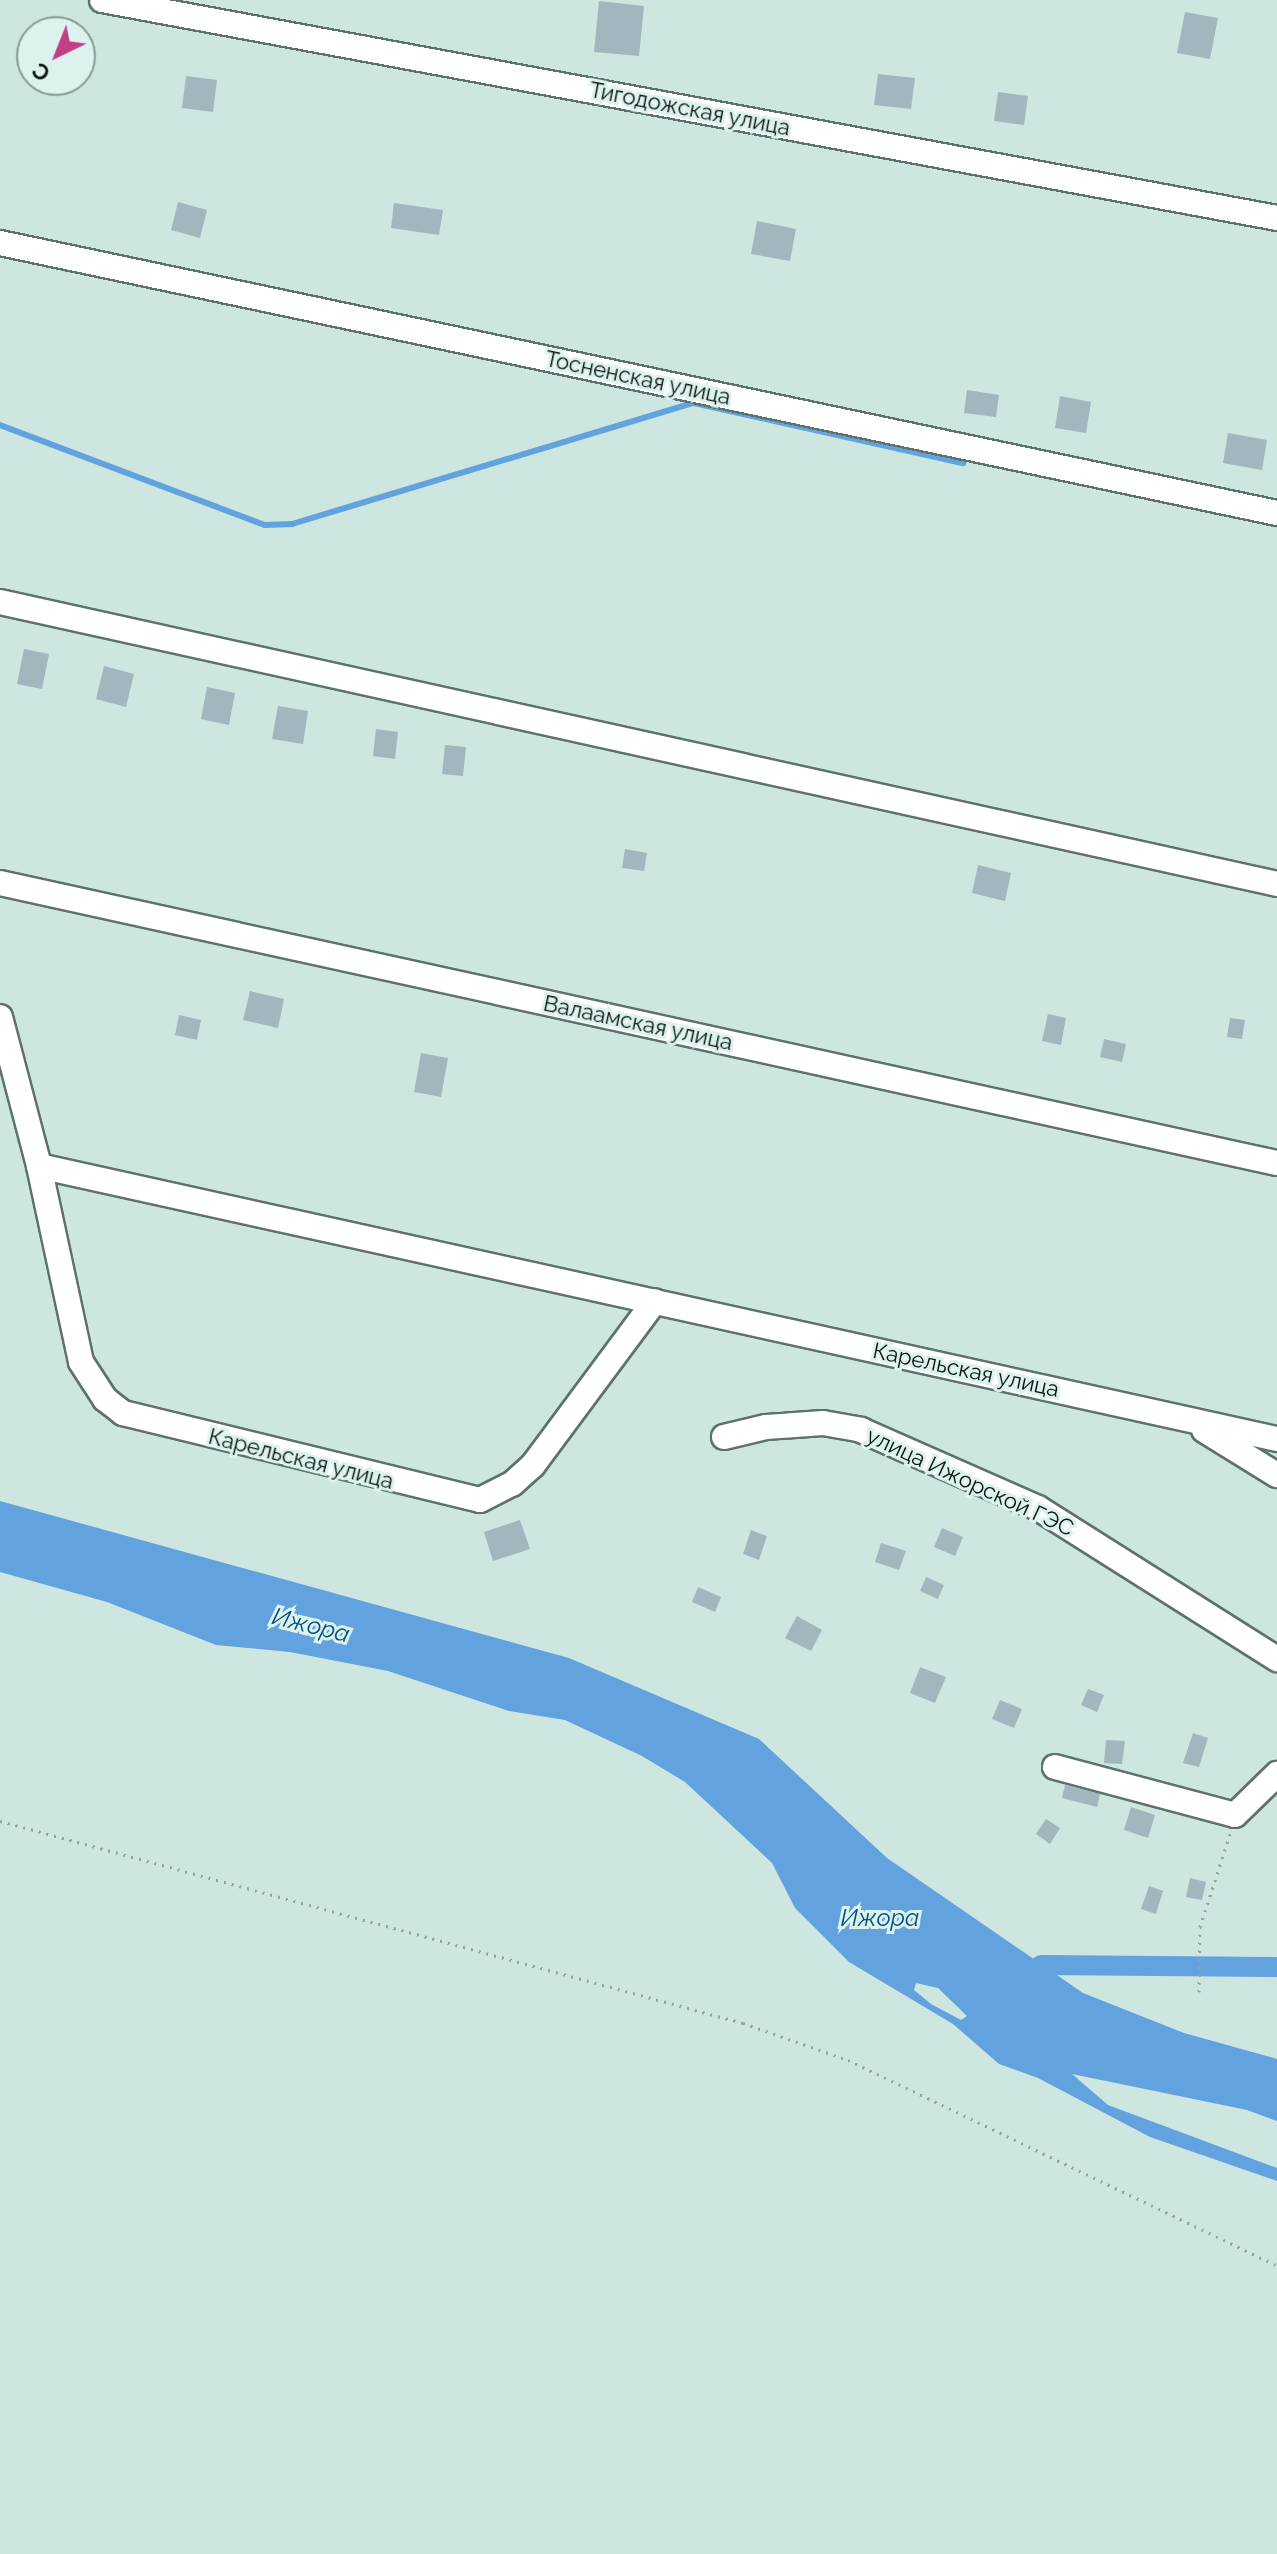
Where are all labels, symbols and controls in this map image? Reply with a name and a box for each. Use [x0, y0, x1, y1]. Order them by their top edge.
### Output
north arrow [16, 16, 96, 96]
text: С [27, 57, 55, 87]
street label: Тигодожская улица [587, 77, 793, 141]
street label: Тосненская улица [543, 345, 733, 411]
street label: Валаамская улица [541, 990, 735, 1056]
street label: Карельская улица [870, 1337, 1062, 1403]
street label: улица Ижорской ГЭС [862, 1422, 1078, 1542]
street label: Карельская улица [205, 1423, 397, 1495]
water label: Ижора [269, 1601, 353, 1649]
water label: Ижора [841, 1904, 919, 1932]

